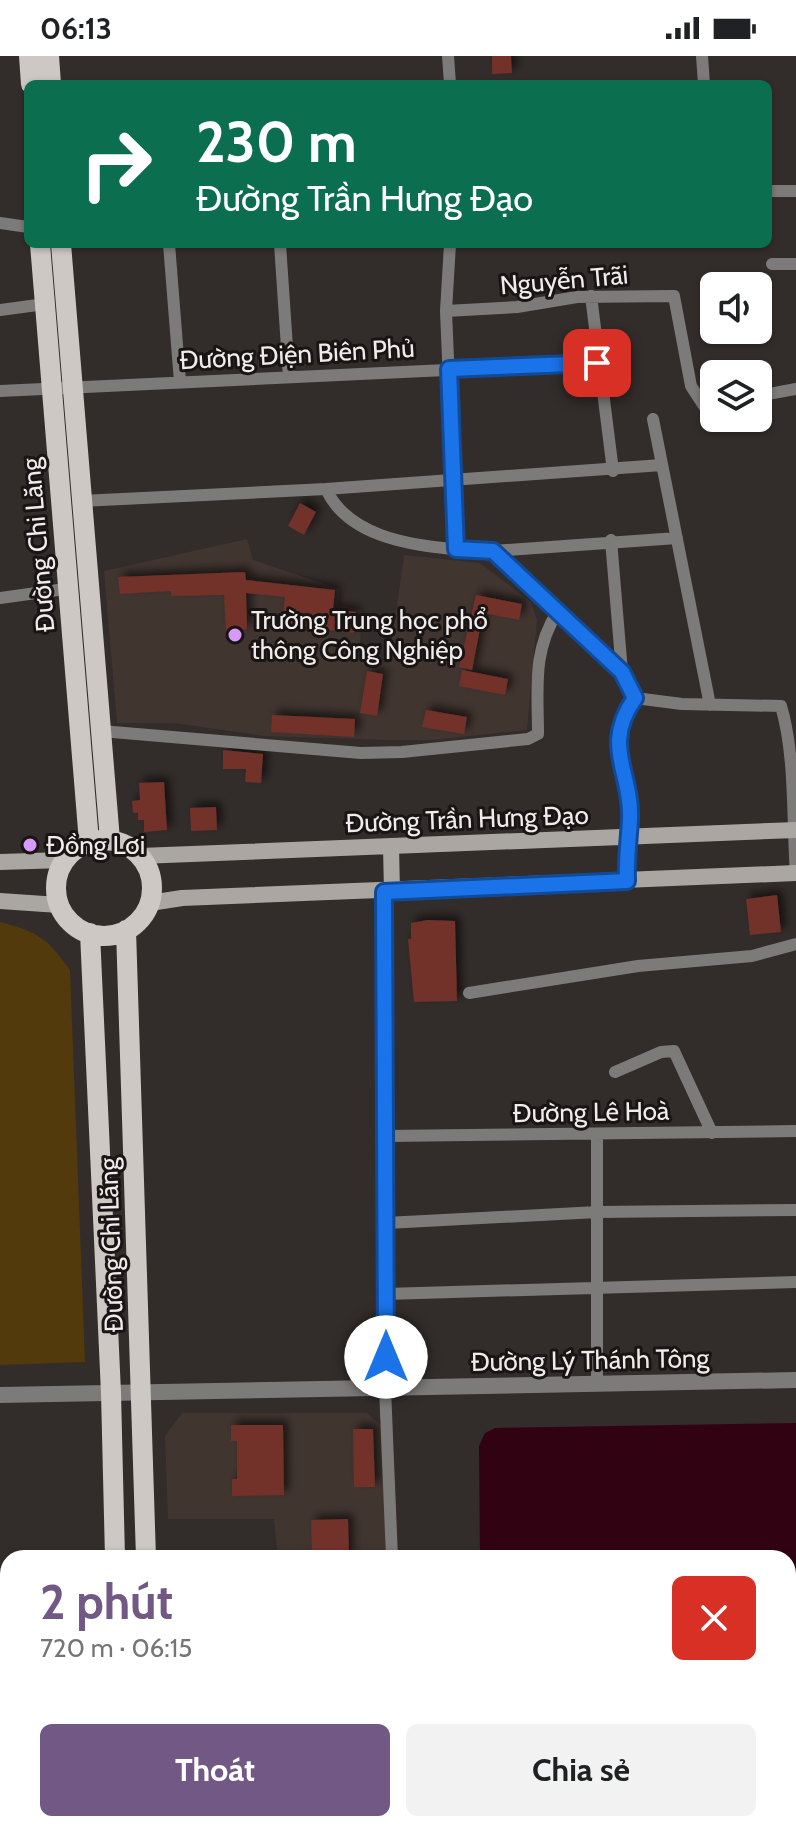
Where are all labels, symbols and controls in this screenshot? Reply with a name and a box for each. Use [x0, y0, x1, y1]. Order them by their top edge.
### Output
text: 06:13 [40, 10, 112, 47]
text: 230 m [196, 108, 357, 176]
icon: right [64, 112, 168, 216]
text: Đường Trần Hưng Đạo [196, 176, 533, 220]
street label: Nguyễn Trãi [499, 258, 629, 302]
map controls [700, 272, 772, 432]
button: sound [700, 272, 772, 344]
pin [563, 329, 631, 397]
street label: Đường Điện Biên Phủ [179, 332, 415, 376]
icon: arrive [575, 341, 619, 385]
button: layers [700, 360, 772, 432]
street label: Đường Chi Lăng [14, 456, 62, 633]
place label: Trường Trung học phổ thông Công Nghiệp [251, 604, 488, 666]
marker: Trường Trung học phổ thông Công Nghiệp [226, 626, 244, 644]
street label: Đường Trần Hưng Đạo [345, 799, 589, 839]
place label: Đồng Lơi [46, 829, 145, 861]
marker: Đồng Lơi [21, 836, 39, 854]
street label: Đường Lê Hoà [512, 1095, 670, 1129]
street label: Đường Chi Lăng [92, 1156, 130, 1333]
position arrow [344, 1315, 428, 1399]
street label: Đường Lý Thánh Tông [470, 1342, 711, 1378]
text: 2 phút [40, 1573, 173, 1631]
button: close [672, 1576, 756, 1660]
text: 720 m · 06:15 [40, 1632, 192, 1664]
button: Thoát [40, 1724, 390, 1816]
button: Chia sẻ [406, 1724, 756, 1816]

